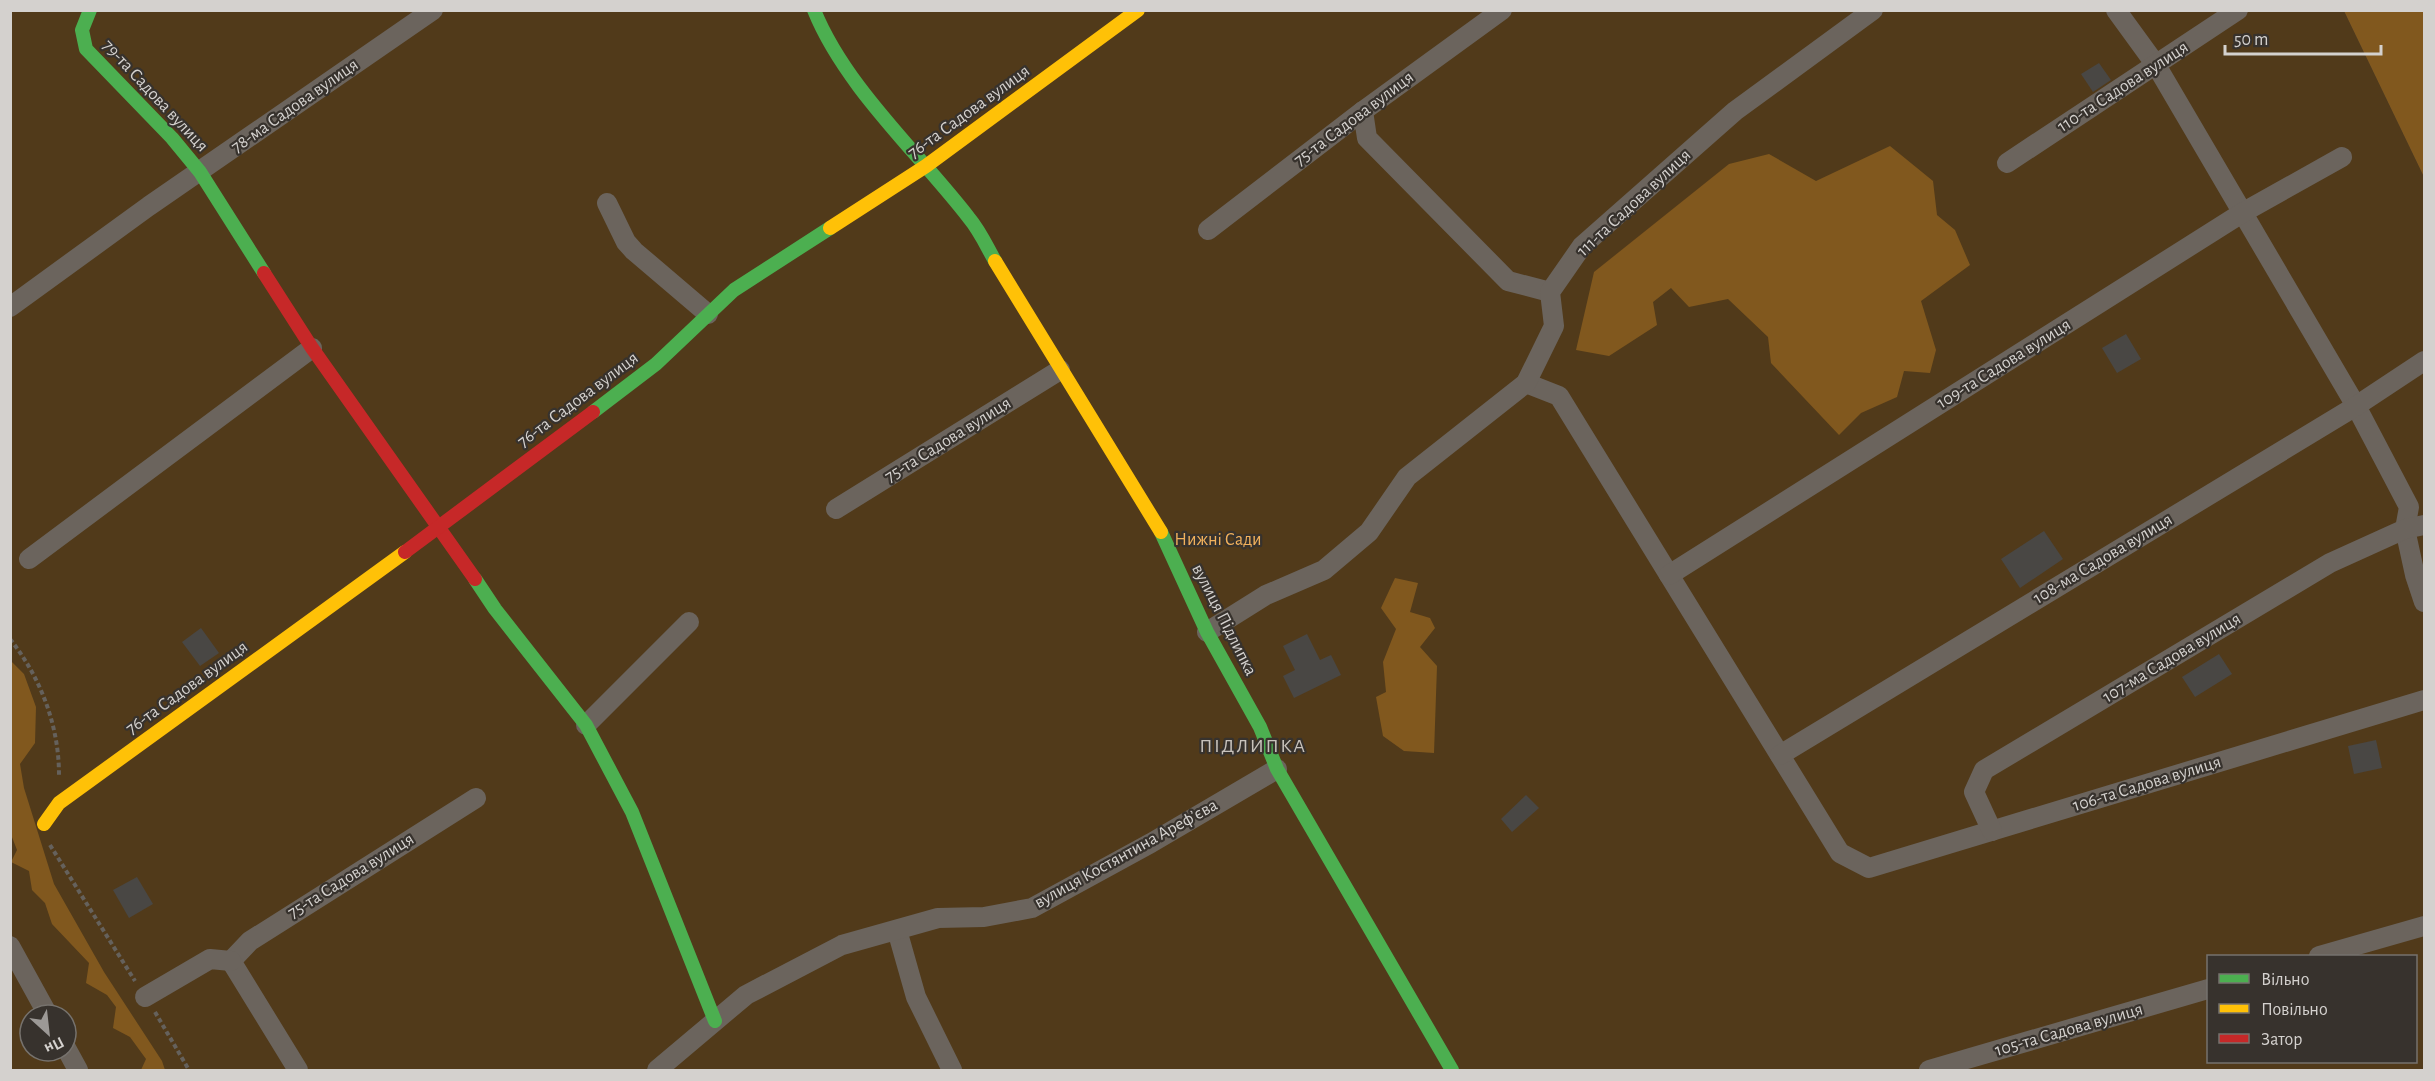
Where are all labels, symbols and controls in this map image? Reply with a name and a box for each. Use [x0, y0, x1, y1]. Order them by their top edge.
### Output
scale bar [2225, 18, 2381, 56]
text: 50 m [2234, 31, 2268, 49]
street label: 79-та Садова вулиця [99, 37, 211, 155]
street label: 110-та Садова вулиця [2054, 38, 2192, 136]
street label: 78-ма Садова вулиця [228, 55, 362, 157]
street label: 76-та Садова вулиця [905, 62, 1033, 162]
street label: 75-та Садова вулиця [1291, 68, 1417, 170]
street label: 111-та Садова вулиця [1574, 146, 1694, 260]
street label: 109-та Садова вулиця [1934, 316, 2074, 412]
street label: 76-та Садова вулиця [514, 349, 642, 451]
street label: 75-та Садова вулиця [882, 394, 1014, 486]
street label: 108-ма Садова вулиця [2030, 510, 2176, 608]
park label: Нижні Сади [1174, 531, 1262, 549]
street label: вулиця Підлипка [1188, 561, 1260, 679]
street label: 107-ма Садова вулиця [2100, 610, 2244, 706]
street label: 76-та Садова вулиця [123, 638, 251, 738]
district label: ПІДЛИПКА [1199, 736, 1307, 756]
street label: 106-та Садова вулиця [2071, 753, 2223, 815]
street label: вулиця Костянтина Арефʼєва [1031, 796, 1221, 912]
street label: 75-та Садова вулиця [285, 830, 417, 922]
legend [2207, 955, 2417, 1063]
text: Вільно [2261, 971, 2309, 989]
street label: 105-та Садова вулиця [1993, 1000, 2145, 1060]
text: Повільно [2261, 1001, 2328, 1019]
north arrow [18, 1003, 78, 1063]
text: Затор [2261, 1031, 2302, 1049]
text: Пн [42, 1034, 67, 1057]

